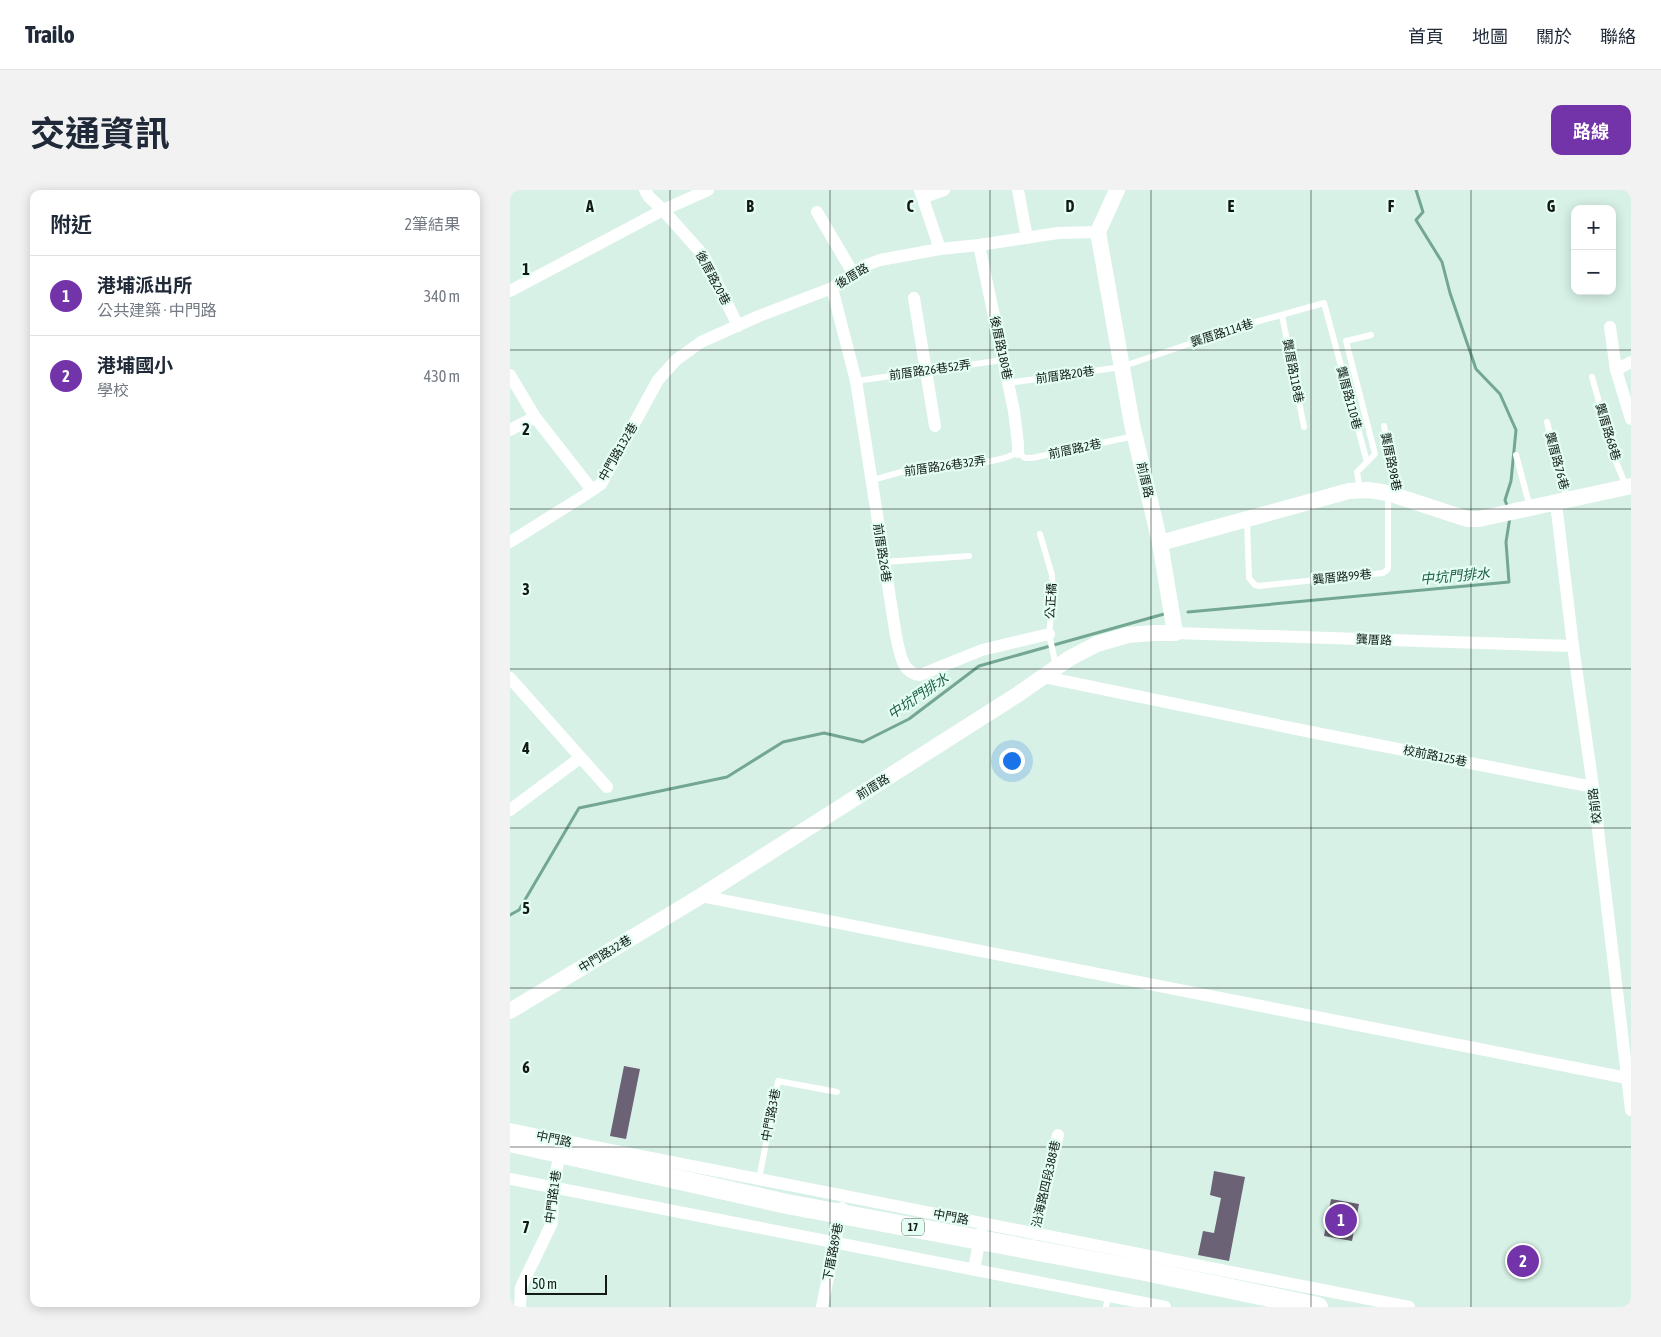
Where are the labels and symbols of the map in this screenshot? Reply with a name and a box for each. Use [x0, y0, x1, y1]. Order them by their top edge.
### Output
text: A [585, 197, 594, 215]
text: B [746, 197, 754, 215]
text: C [906, 197, 914, 215]
text: D [1066, 197, 1075, 215]
text: E [1228, 197, 1235, 215]
text: F [1388, 197, 1395, 215]
text: G [1547, 197, 1556, 215]
street label: 後厝路20巷 [693, 249, 733, 307]
text: 1 [522, 260, 530, 278]
street label: 後厝路 [833, 261, 871, 291]
street label: 後厝路180巷 [987, 315, 1015, 381]
street label: 龔厝路114巷 [1189, 316, 1255, 350]
street label: 龔厝路118巷 [1280, 338, 1306, 404]
street label: 前厝路26巷52弄 [888, 357, 972, 383]
street label: 前厝路20巷 [1035, 364, 1095, 386]
street label: 龔厝路110巷 [1334, 365, 1364, 431]
street label: 龔厝路68巷 [1593, 402, 1623, 462]
text: 2 [522, 420, 530, 438]
street label: 中門路132巷 [596, 420, 640, 484]
street label: 龔厝路76巷 [1543, 431, 1571, 491]
street label: 龔厝路98巷 [1378, 432, 1404, 492]
street label: 前厝路2巷 [1047, 437, 1103, 461]
street label: 前厝路26巷32弄 [903, 453, 987, 479]
street label: 前厝路 [1134, 461, 1156, 499]
street label: 前厝路26巷 [870, 523, 894, 583]
water label: 中坑門排水 [1419, 565, 1492, 587]
street label: 龔厝路99巷 [1312, 567, 1372, 587]
text: 3 [522, 580, 530, 598]
street label: 公正橋 [1043, 583, 1059, 619]
street label: 龔厝路 [1356, 632, 1392, 648]
water label: 中坑門排水 [885, 669, 952, 722]
text: 4 [521, 739, 530, 757]
street label: 校前路125巷 [1402, 743, 1468, 769]
your location [999, 748, 1025, 774]
street label: 前厝路 [854, 772, 892, 802]
street label: 校前路 [1586, 787, 1604, 825]
text: 5 [522, 899, 530, 917]
street label: 中門路32巷 [576, 933, 634, 975]
text: 6 [522, 1058, 530, 1076]
street label: 中門路3巷 [759, 1087, 783, 1143]
street label: 中門路 [535, 1128, 573, 1150]
street label: 沿海路四段388巷 [1029, 1139, 1063, 1229]
street label: 中門路1巷 [542, 1169, 564, 1225]
pin: 1 [1325, 1201, 1357, 1239]
street label: 中門路 [932, 1207, 970, 1227]
text: 7 [522, 1218, 530, 1236]
road number: 17 [902, 1218, 924, 1236]
street label: 下厝路89巷 [820, 1222, 846, 1282]
pin: 2 [1507, 1242, 1539, 1280]
scale bar [525, 1272, 608, 1295]

